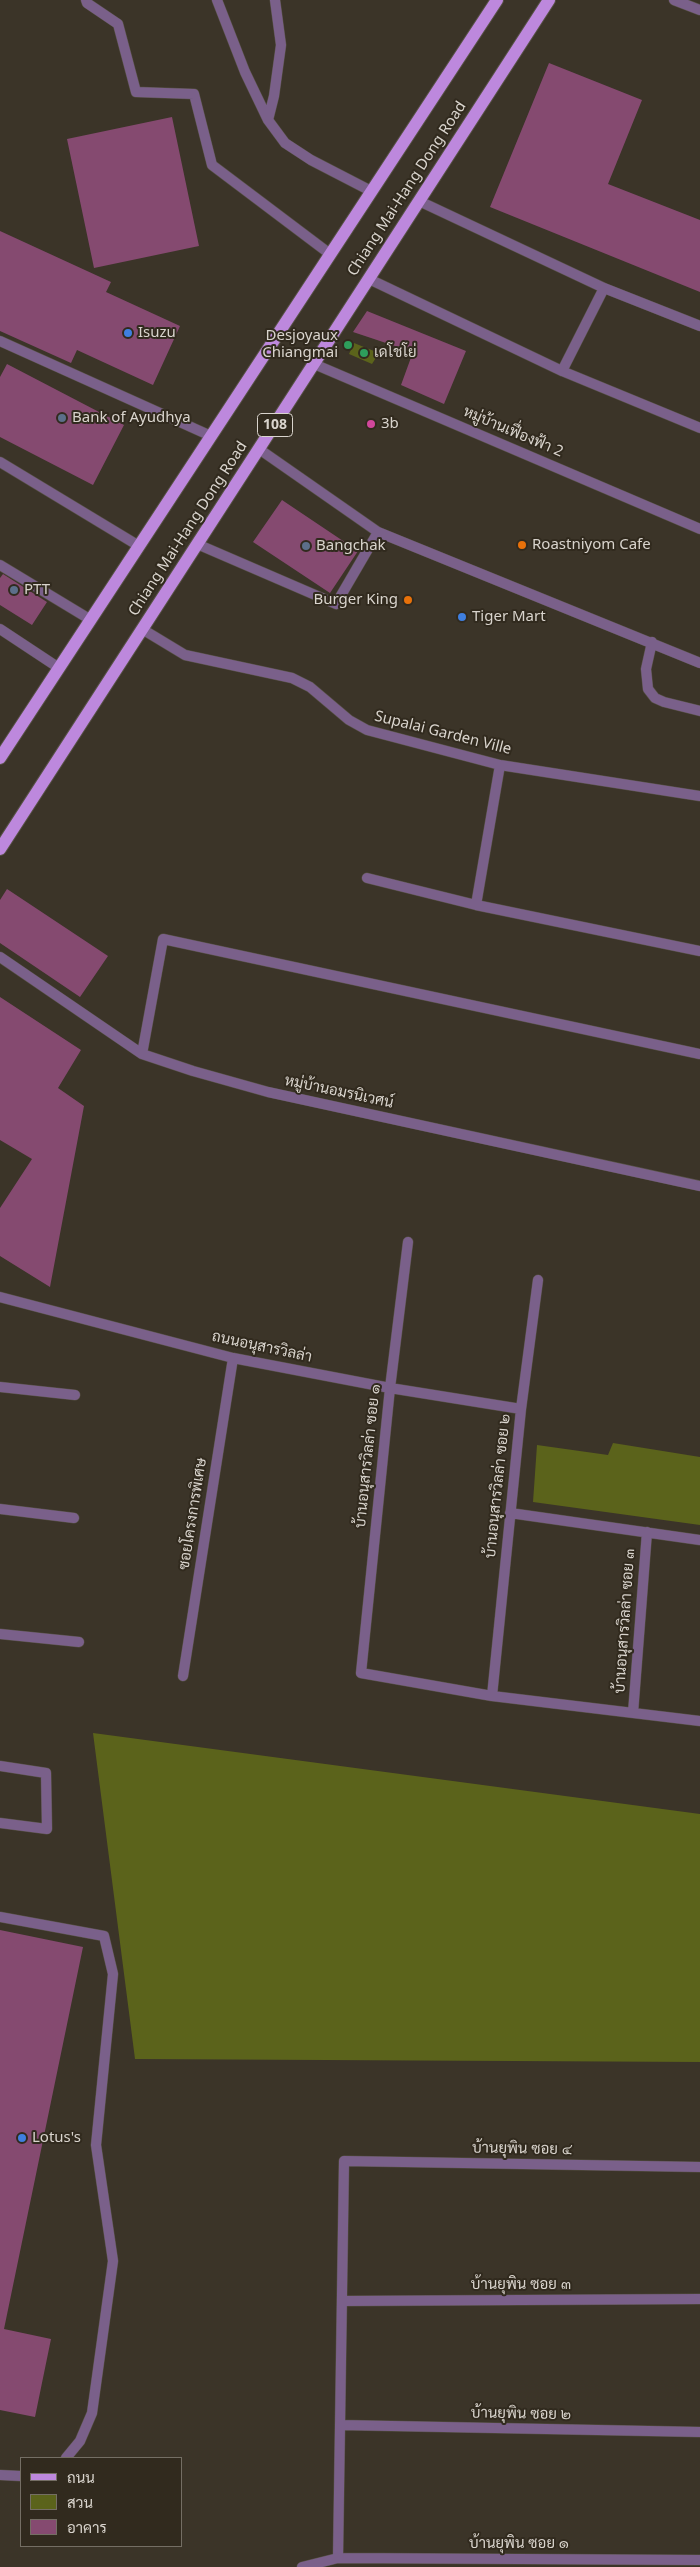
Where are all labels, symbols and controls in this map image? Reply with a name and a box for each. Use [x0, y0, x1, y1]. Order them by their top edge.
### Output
street label: Chiang Mai-Hang Dong Road [344, 98, 470, 280]
place label: Isuzu [138, 324, 176, 342]
marker: Isuzu [122, 327, 134, 339]
place label: Desjoyaux Chiangmai [262, 327, 338, 362]
marker: Desjoyaux Chiangmai [342, 339, 354, 351]
place label: เดโชโย่ [374, 344, 417, 362]
marker: เดโชโย่ [358, 347, 370, 359]
street label: หมู่บ้านเฟื่องฟ้า 2 [460, 403, 566, 461]
place label: Bank of Ayudhya [72, 409, 191, 427]
marker: Bank of Ayudhya [56, 412, 68, 424]
road number: 108 [258, 414, 292, 436]
place label: 3b [381, 415, 399, 433]
marker: 3b [365, 418, 377, 430]
street label: Chiang Mai-Hang Dong Road [125, 438, 251, 620]
place label: Roastniyom Cafe [532, 536, 651, 554]
place label: Bangchak [316, 537, 386, 555]
marker: Roastniyom Cafe [516, 539, 528, 551]
marker: Bangchak [300, 540, 312, 552]
place label: PTT [24, 581, 50, 599]
marker: PTT [8, 584, 20, 596]
place label: Burger King [314, 591, 398, 609]
marker: Burger King [402, 594, 414, 606]
place label: Tiger Mart [472, 608, 546, 626]
marker: Tiger Mart [456, 611, 468, 623]
street label: Supalai Garden Ville [373, 707, 513, 759]
street label: หมู่บ้านอมรนิเวศน์ [283, 1072, 395, 1112]
street label: ถนนอนุสารวิลล่า [210, 1328, 314, 1366]
street label: บ้านอนุสารวิลล่า ซอย ๑ [351, 1383, 385, 1529]
street label: บ้านอนุสารวิลล่า ซอย ๒ [481, 1413, 515, 1559]
street label: ซอยโครงการพิเศษ [175, 1457, 211, 1571]
street label: บ้านอนุสารวิลล่า ซอย ๓ [611, 1548, 639, 1694]
place label: Lotus's [32, 2129, 81, 2147]
marker: Lotus's [16, 2132, 28, 2144]
street label: บ้านยุพิน ซอย ๔ [472, 2139, 572, 2159]
street label: บ้านยุพิน ซอย ๓ [471, 2276, 571, 2294]
street label: บ้านยุพิน ซอย ๒ [471, 2404, 571, 2424]
legend [20, 2457, 182, 2547]
text: ถนน [67, 2467, 95, 2487]
text: สวน [67, 2492, 93, 2512]
text: อาคาร [67, 2517, 107, 2537]
street label: บ้านยุพิน ซอย ๑ [469, 2535, 569, 2553]

